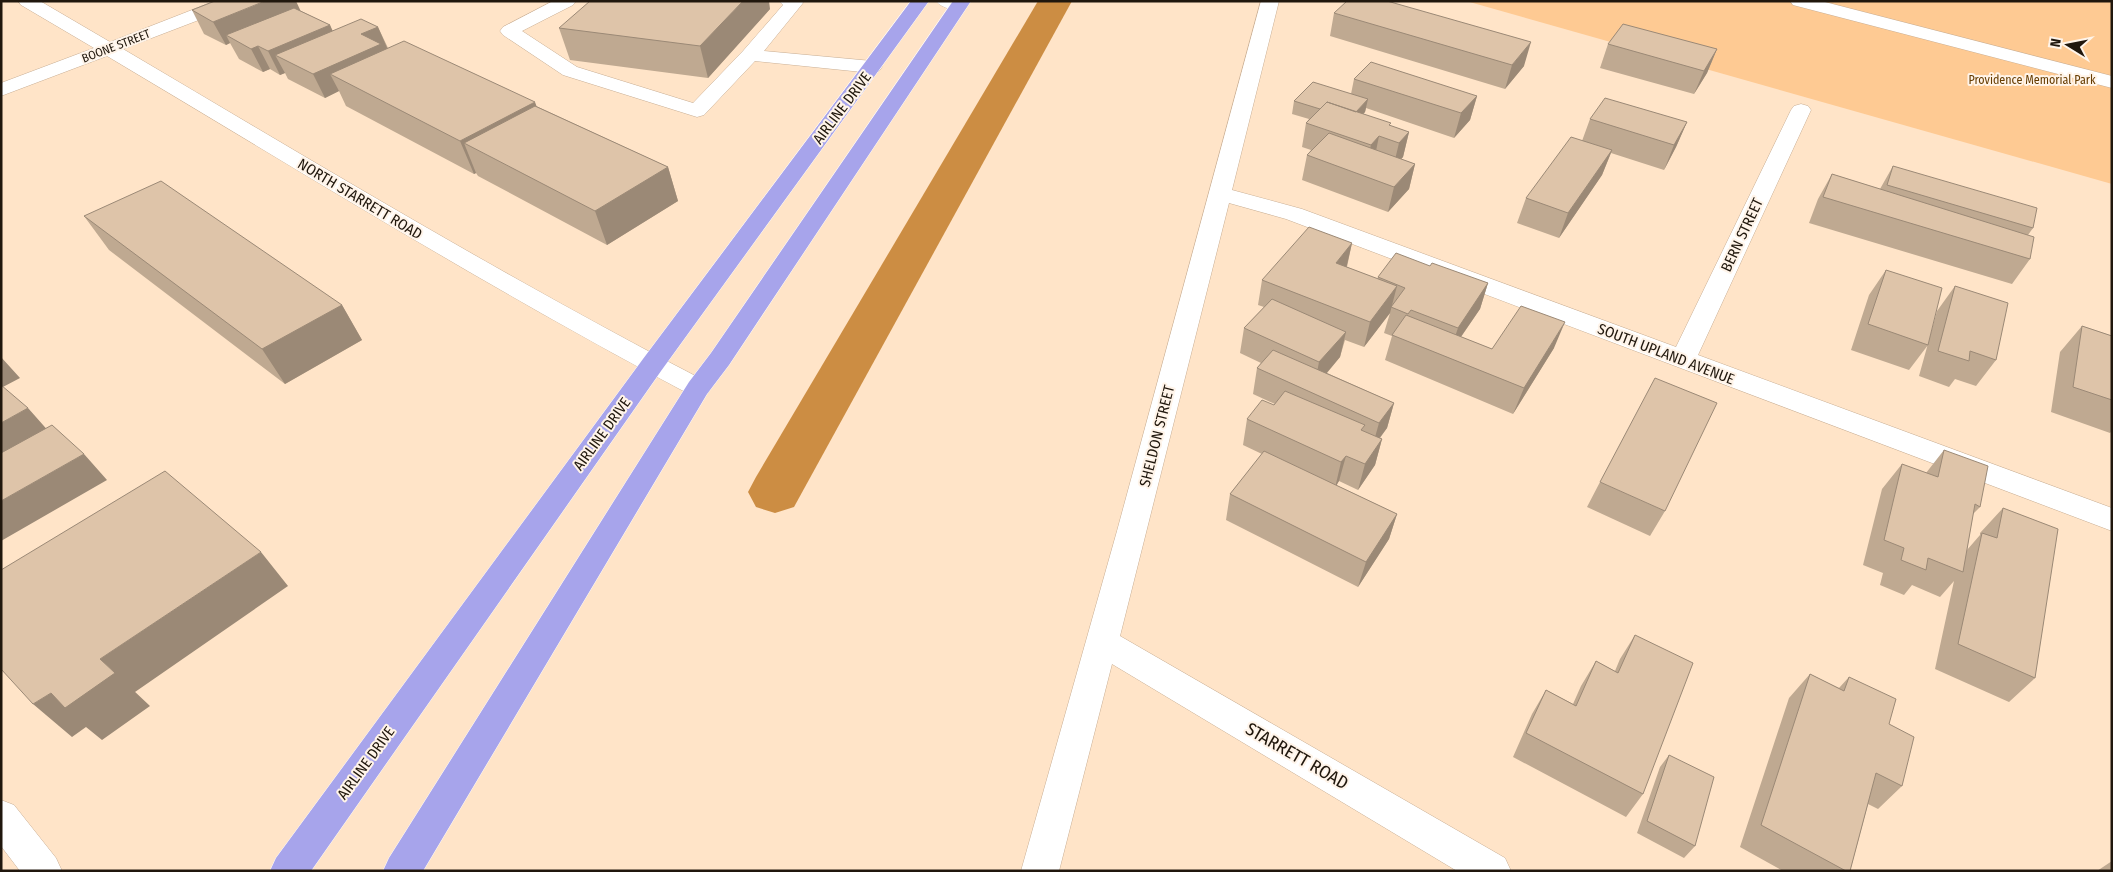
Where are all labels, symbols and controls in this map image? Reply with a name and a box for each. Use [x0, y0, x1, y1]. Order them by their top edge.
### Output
north arrow [2043, 20, 2093, 70]
street label: BOONE STREET [80, 26, 153, 65]
text: N [2047, 37, 2065, 48]
street label: AIRLINE DRIVE [809, 68, 875, 148]
park label: Providence Memorial Park [1968, 73, 2096, 87]
street label: NORTH STARRETT ROAD [295, 155, 425, 243]
street label: BERN STREET [1717, 195, 1767, 275]
street label: SOUTH UPLAND AVENUE [1595, 320, 1737, 388]
street label: SHELDON STREET [1136, 383, 1178, 489]
street label: AIRLINE DRIVE [570, 394, 634, 474]
street label: STARRETT ROAD [1242, 718, 1352, 794]
street label: AIRLINE DRIVE [334, 723, 398, 803]

